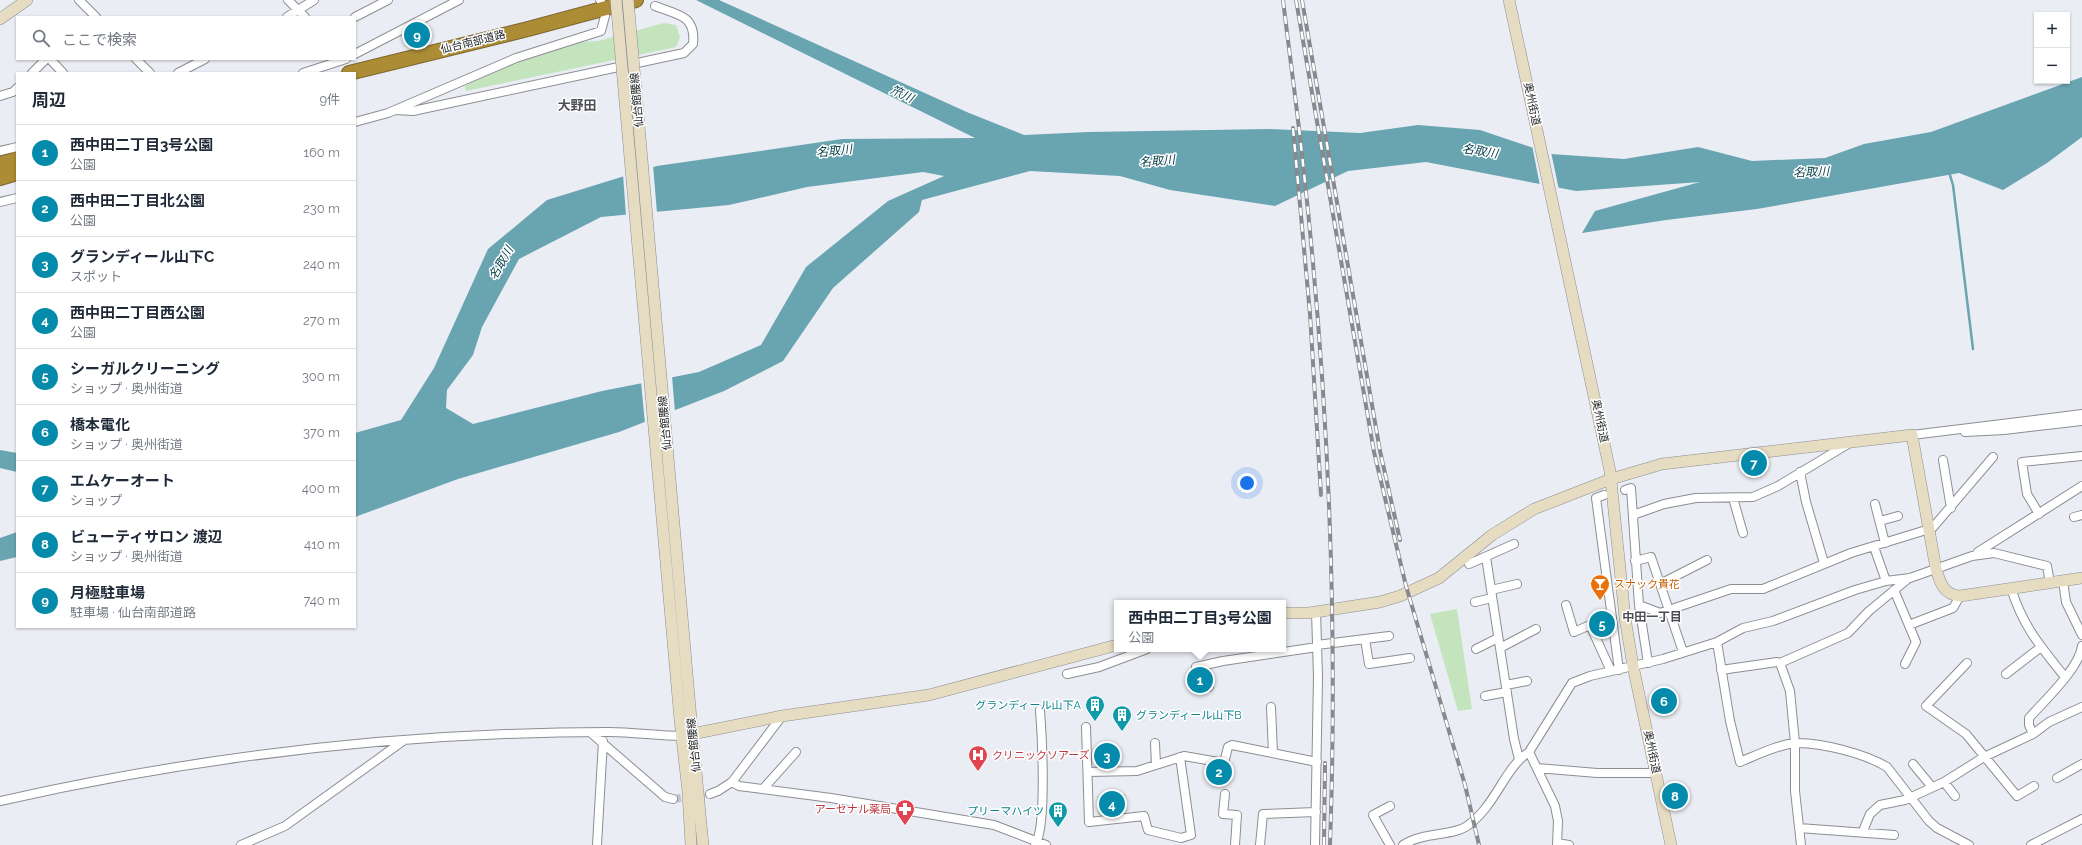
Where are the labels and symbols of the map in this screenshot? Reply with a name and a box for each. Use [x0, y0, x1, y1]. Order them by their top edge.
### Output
pin: 9 [404, 20, 430, 50]
street label: 仙台南部道路 [439, 28, 507, 56]
street label: 仙台館腰線 [628, 72, 646, 128]
street label: 奥州街道 [1521, 81, 1543, 127]
water label: 笊川 [888, 83, 918, 106]
district label: 大野田 [557, 98, 597, 113]
water label: 名取川 [1461, 141, 1501, 161]
water label: 名取川 [815, 142, 855, 160]
water label: 名取川 [1138, 152, 1178, 170]
water label: 名取川 [1793, 164, 1831, 180]
water label: 名取川 [486, 242, 517, 282]
street label: 仙台館腰線 [656, 395, 674, 451]
street label: 奥州街道 [1589, 398, 1611, 444]
pin: 7 [1741, 448, 1767, 478]
your location [1237, 473, 1257, 493]
bar icon: スナック貴花 [1589, 573, 1611, 601]
place label: スナック貴花 [1614, 578, 1680, 591]
pin: 5 [1589, 609, 1615, 639]
district label: 中田一丁目 [1622, 610, 1682, 624]
pin: 1 [1187, 665, 1213, 695]
pin: 6 [1651, 686, 1677, 716]
building icon: グランディール山下A [1084, 694, 1106, 722]
place label: グランディール山下A [975, 699, 1082, 712]
building icon: グランディール山下B [1111, 704, 1133, 732]
place label: グランディール山下B [1136, 709, 1242, 722]
street label: 仙台館腰線 [685, 717, 703, 773]
street label: 奥州街道 [1641, 729, 1663, 775]
pin: 3 [1094, 741, 1120, 771]
hospital icon: クリニックソアーズ [967, 744, 989, 772]
place label: クリニックソアーズ [992, 749, 1090, 762]
pin: 2 [1206, 757, 1232, 787]
pin: 8 [1662, 781, 1688, 811]
pin: 4 [1099, 789, 1125, 819]
pharmacy icon: アーセナル薬局 [894, 798, 916, 826]
building icon: プリーマハイツ [1047, 800, 1069, 828]
place label: アーセナル薬局 [815, 803, 891, 816]
place label: プリーマハイツ [967, 805, 1044, 818]

